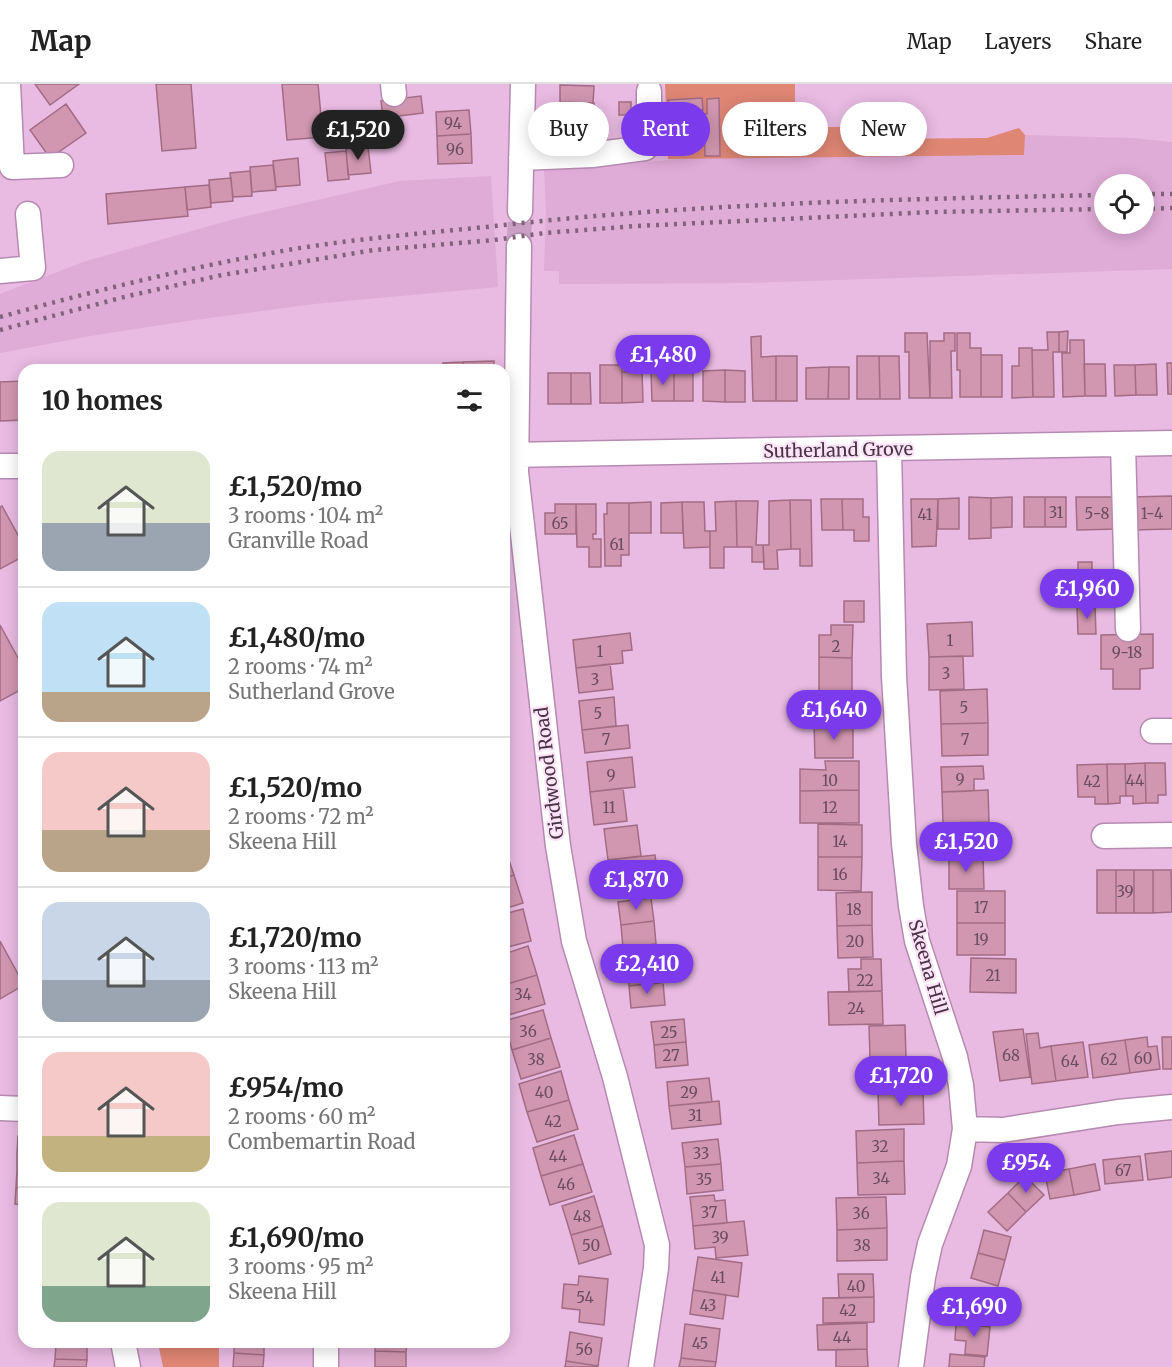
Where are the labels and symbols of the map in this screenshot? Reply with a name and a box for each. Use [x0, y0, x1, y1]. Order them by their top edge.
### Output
pin: £1,520 [309, 110, 407, 161]
house number: 94 [444, 114, 462, 133]
house number: 96 [446, 140, 464, 159]
pin: £1,480 [614, 335, 712, 386]
street label: Sutherland Grove [763, 437, 913, 463]
house number: 31 [1049, 503, 1064, 522]
house number: 5-8 [1085, 504, 1110, 523]
house number: 1-4 [1141, 504, 1163, 523]
house number: 41 [918, 505, 933, 524]
house number: 65 [551, 514, 569, 533]
house number: 61 [610, 535, 625, 554]
pin: £1,960 [1038, 569, 1136, 620]
house number: 1 [947, 631, 954, 650]
house number: 2 [832, 637, 841, 656]
house number: 1 [597, 642, 604, 661]
house number: 9-18 [1112, 643, 1142, 662]
house number: 3 [942, 664, 950, 683]
house number: 3 [591, 670, 599, 689]
pin: £1,640 [785, 690, 883, 741]
house number: 5 [960, 698, 968, 717]
house number: 5 [594, 704, 602, 723]
street label: Girdwood Road [529, 705, 569, 840]
house number: 7 [602, 730, 611, 749]
house number: 7 [961, 730, 970, 749]
house number: 9 [606, 766, 616, 785]
house number: 9 [955, 770, 965, 789]
house number: 10 [822, 771, 838, 790]
house number: 44 [1126, 771, 1144, 790]
house number: 42 [1083, 772, 1101, 791]
house number: 11 [602, 798, 616, 817]
house number: 12 [822, 798, 838, 817]
pin: £1,520 [917, 822, 1015, 873]
house number: 14 [832, 832, 848, 851]
pin: £1,870 [587, 860, 685, 911]
house number: 16 [832, 865, 848, 884]
house number: 39 [1116, 882, 1134, 901]
house number: 17 [974, 898, 989, 917]
house number: 18 [846, 900, 862, 919]
street label: Skeena Hill [903, 917, 953, 1018]
house number: 19 [973, 930, 989, 949]
house number: 20 [846, 932, 864, 951]
pin: £2,410 [598, 944, 696, 995]
house number: 21 [985, 966, 1001, 985]
house number: 22 [856, 971, 874, 990]
house number: 34 [514, 985, 532, 1004]
house number: 24 [847, 999, 865, 1018]
house number: 36 [519, 1022, 537, 1041]
house number: 25 [660, 1023, 678, 1042]
house number: 27 [663, 1046, 680, 1065]
house number: 68 [1002, 1046, 1020, 1065]
house number: 60 [1134, 1049, 1152, 1068]
house number: 38 [527, 1050, 545, 1069]
house number: 62 [1100, 1050, 1118, 1069]
house number: 64 [1061, 1052, 1079, 1071]
pin: £1,720 [852, 1056, 950, 1107]
house number: 40 [535, 1083, 553, 1102]
house number: 29 [680, 1083, 698, 1102]
house number: 31 [688, 1106, 703, 1125]
house number: 42 [544, 1112, 562, 1131]
house number: 32 [871, 1137, 889, 1156]
pin: £954 [990, 1143, 1062, 1194]
house number: 33 [693, 1144, 709, 1163]
house number: 44 [549, 1147, 567, 1166]
house number: 67 [1115, 1161, 1132, 1180]
house number: 34 [872, 1169, 890, 1188]
house number: 35 [696, 1170, 712, 1189]
house number: 46 [557, 1175, 575, 1194]
house number: 37 [701, 1203, 718, 1222]
house number: 36 [852, 1204, 870, 1223]
house number: 48 [573, 1207, 591, 1226]
house number: 39 [711, 1228, 729, 1247]
house number: 50 [582, 1236, 600, 1255]
house number: 38 [853, 1236, 871, 1255]
house number: 41 [711, 1268, 726, 1287]
house number: 40 [847, 1277, 865, 1296]
pin: £1,690 [925, 1287, 1023, 1338]
house number: 54 [576, 1288, 594, 1307]
house number: 43 [700, 1296, 716, 1315]
house number: 42 [839, 1301, 857, 1320]
house number: 44 [833, 1328, 851, 1347]
house number: 45 [692, 1334, 708, 1353]
house number: 56 [575, 1340, 593, 1359]

